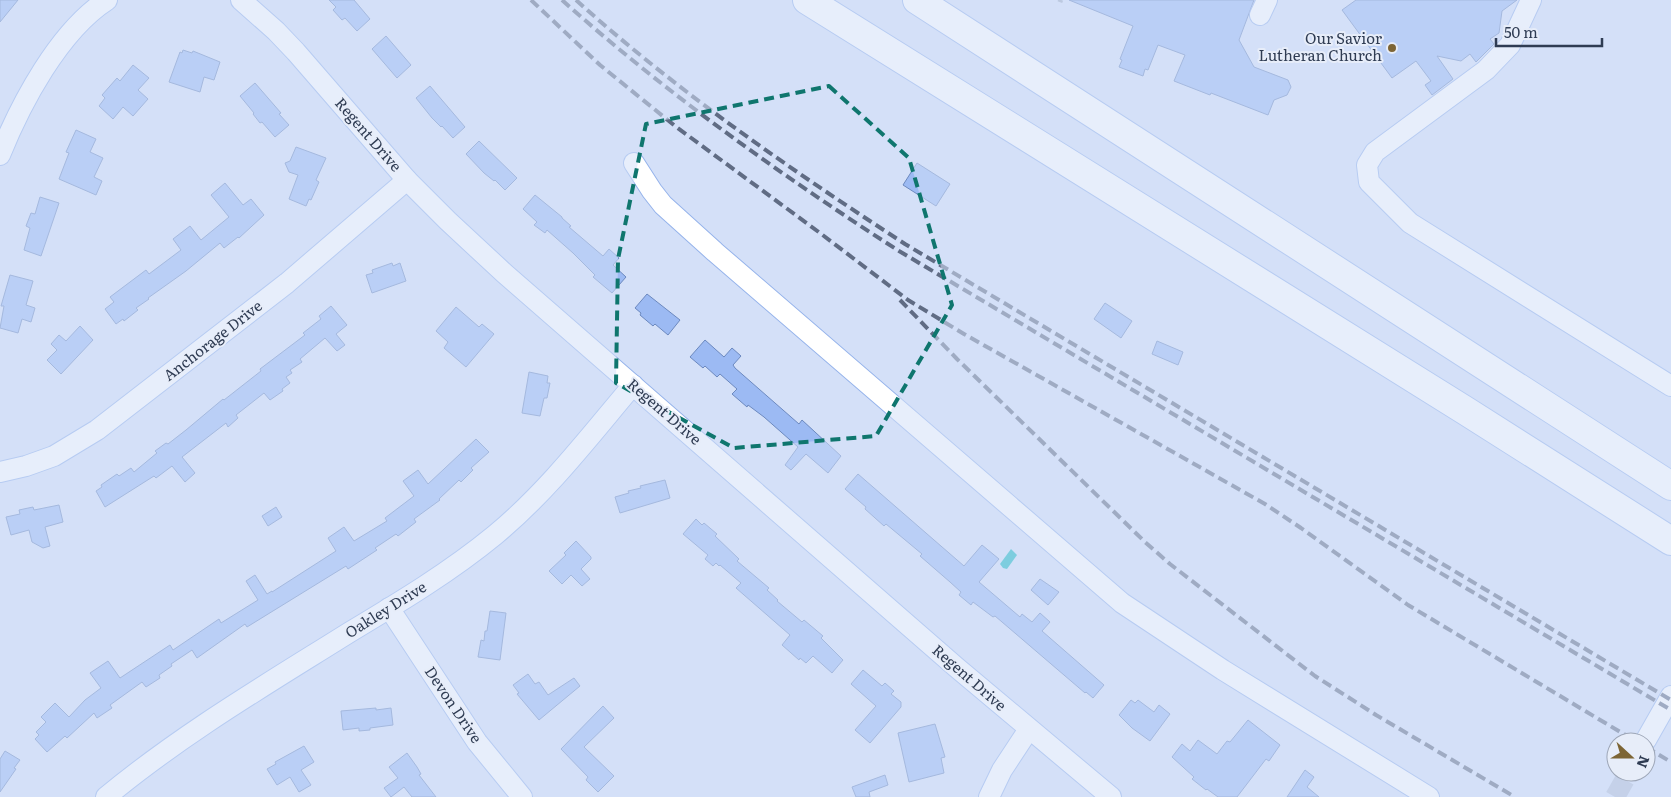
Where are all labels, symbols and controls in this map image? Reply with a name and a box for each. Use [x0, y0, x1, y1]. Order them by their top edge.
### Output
scale bar [1496, 15, 1602, 47]
text: 50 m [1504, 20, 1538, 43]
place label: Our Savior Lutheran Church [1259, 26, 1382, 66]
marker: Our Savior Lutheran Church [1386, 42, 1398, 54]
street label: Regent Drive [330, 92, 408, 176]
street label: Anchorage Drive [158, 294, 267, 386]
street label: Regent Drive [623, 372, 707, 450]
street label: Oakley Drive [340, 574, 431, 643]
street label: Regent Drive [928, 638, 1012, 716]
street label: Devon Drive [420, 661, 489, 747]
north arrow [1606, 732, 1656, 782]
text: N [1633, 753, 1656, 771]

